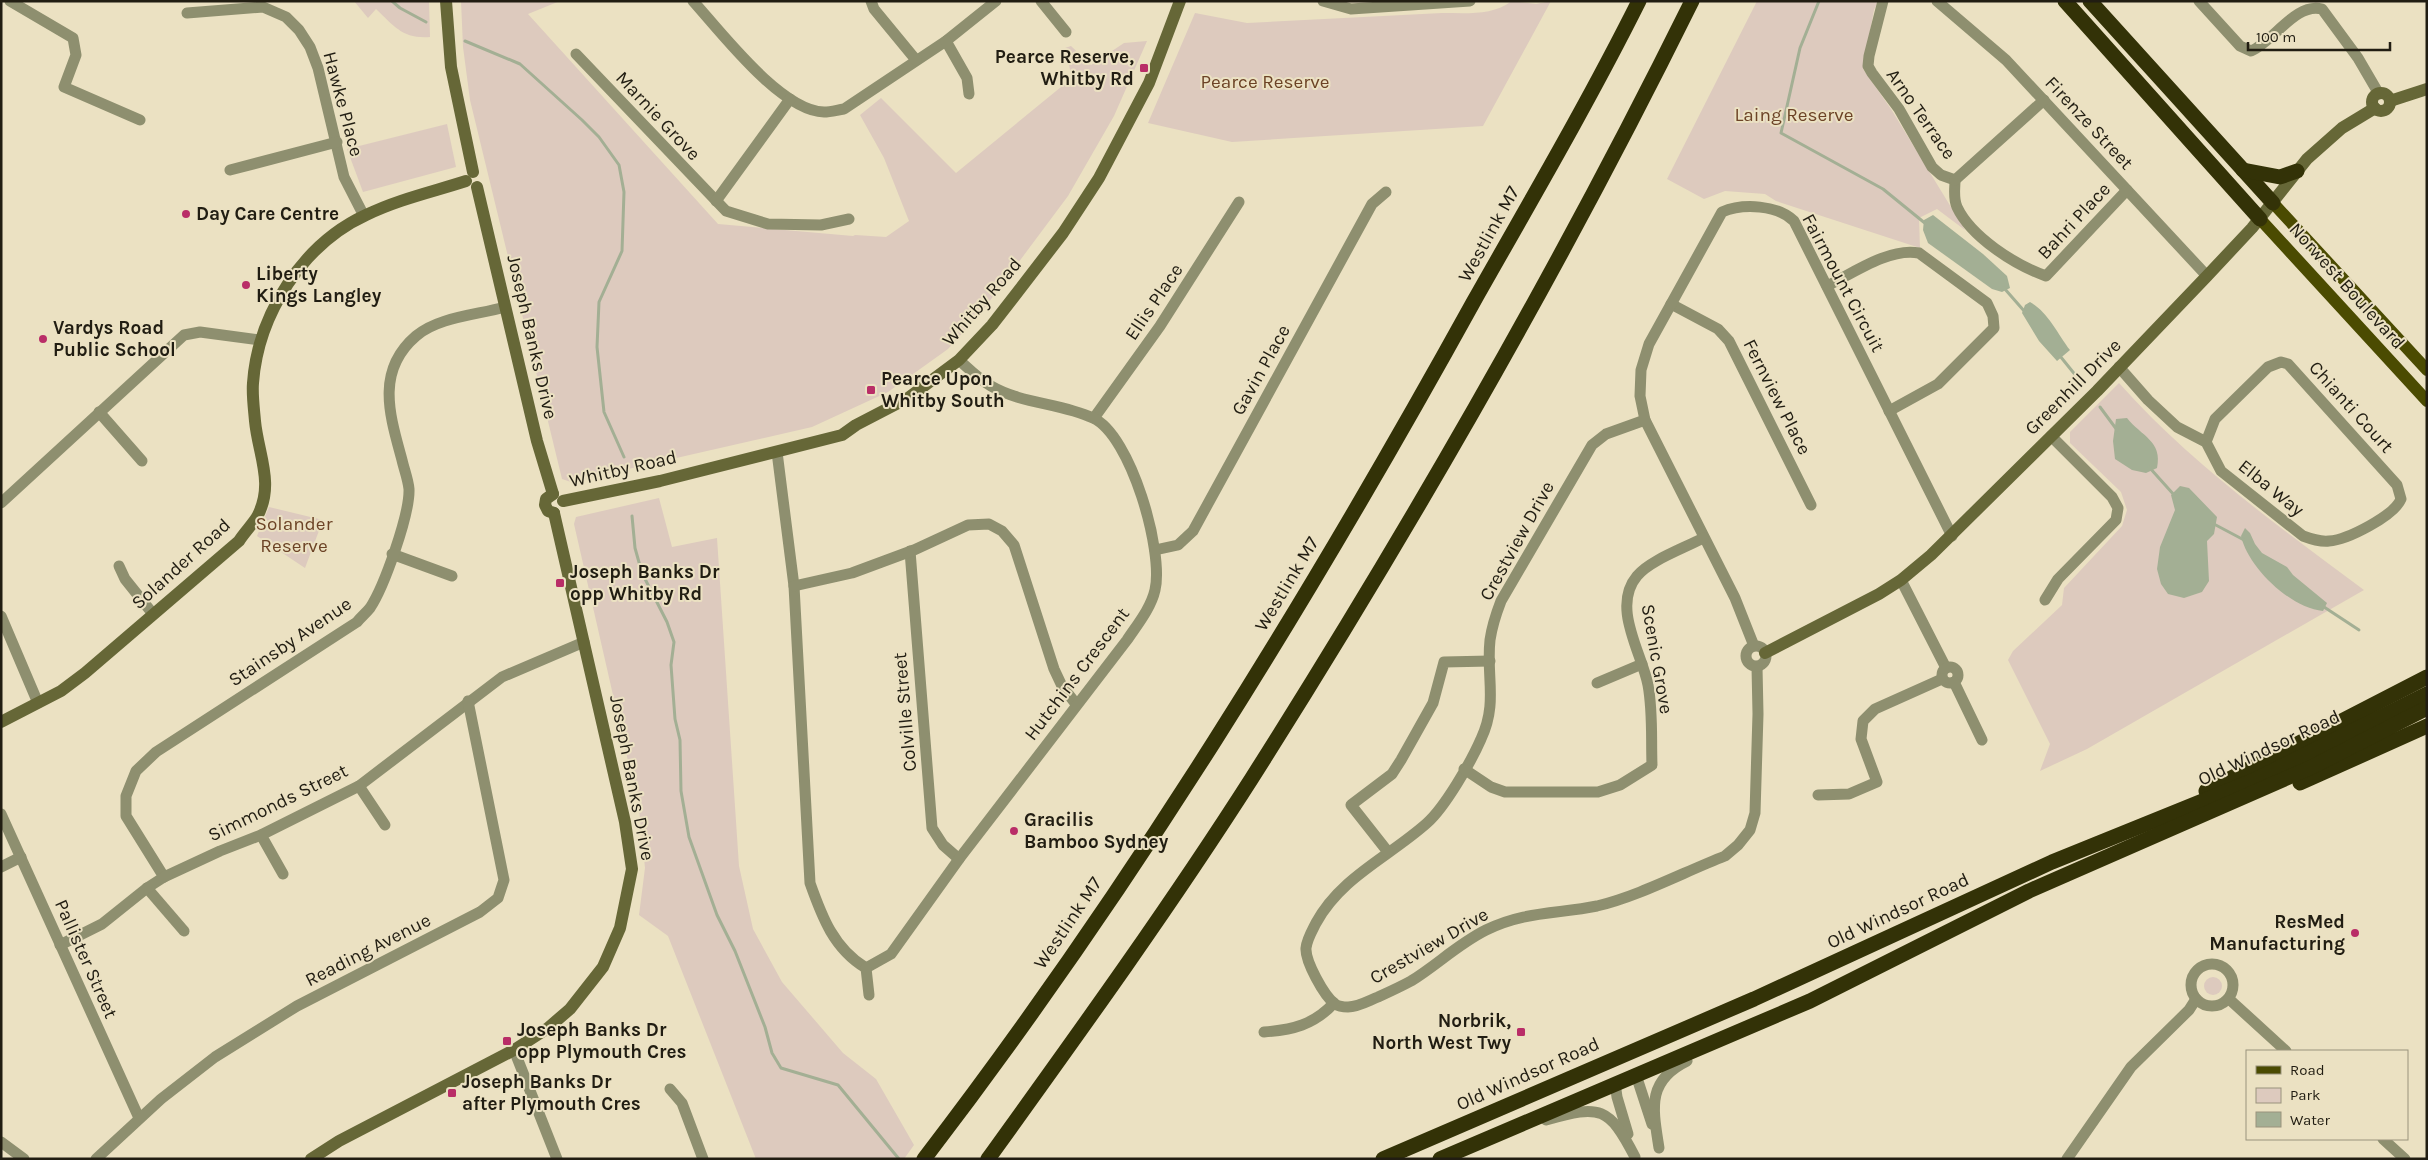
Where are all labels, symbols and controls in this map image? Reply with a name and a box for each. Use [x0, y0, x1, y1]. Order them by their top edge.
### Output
scale bar [2248, 20, 2390, 52]
text: 100 m [2256, 28, 2296, 46]
place label: Pearce Reserve, Whitby Rd [995, 46, 1134, 90]
street label: Hawke Place [318, 49, 368, 159]
marker: Pearce Reserve, Whitby Rd [1138, 62, 1150, 74]
street label: Arno Terrace [1882, 64, 1960, 164]
street label: Marnie Grove [611, 67, 705, 165]
park label: Pearce Reserve [1201, 71, 1329, 93]
street label: Firenze Street [2040, 72, 2138, 174]
park label: Laing Reserve [1734, 104, 1854, 126]
street label: Bahri Place [2033, 178, 2115, 264]
street label: Westlink M7 [1454, 182, 1524, 286]
place label: Day Care Centre [196, 203, 339, 225]
marker: Day Care Centre [180, 208, 192, 220]
street label: Fairmount Circuit [1797, 210, 1889, 356]
street label: Norwest Boulevard [2285, 218, 2409, 354]
street label: Joseph Banks Drive [502, 253, 562, 421]
street label: Whitby Road [938, 253, 1026, 351]
street label: Ellis Place [1120, 260, 1188, 344]
place label: Liberty Kings Langley [256, 263, 382, 307]
marker: Liberty Kings Langley [240, 279, 252, 291]
place label: Vardys Road Public School [53, 317, 176, 361]
street label: Gavin Place [1227, 321, 1295, 419]
marker: Vardys Road Public School [37, 333, 49, 345]
street label: Greenhill Drive [2020, 334, 2126, 440]
street label: Fernview Place [1738, 336, 1816, 458]
street label: Chianti Court [2304, 357, 2398, 457]
place label: Pearce Upon Whitby South [881, 368, 1005, 412]
marker: Pearce Upon Whitby South [865, 384, 877, 396]
street label: Whitby Road [567, 446, 679, 492]
street label: Elba Way [2234, 455, 2308, 521]
street label: Crestview Drive [1475, 477, 1559, 605]
park label: Solander Reserve [256, 513, 333, 557]
street label: Solander Road [127, 514, 235, 614]
street label: Westlink M7 [1250, 533, 1324, 635]
place label: Joseph Banks Dr opp Whitby Rd [570, 561, 720, 605]
marker: Joseph Banks Dr opp Whitby Rd [554, 577, 566, 589]
street label: Stainsby Avenue [224, 593, 356, 691]
street label: Scenic Grove [1637, 602, 1677, 716]
street label: Hutchins Crescent [1020, 603, 1134, 745]
street label: Colville Street [889, 651, 921, 773]
street label: Joseph Banks Drive [605, 693, 659, 863]
street label: Old Windsor Road [2194, 705, 2344, 791]
street label: Simmonds Street [205, 760, 351, 846]
place label: Gracilis Bamboo Sydney [1024, 809, 1169, 853]
marker: Gracilis Bamboo Sydney [1008, 825, 1020, 837]
street label: Old Windsor Road [1823, 868, 1973, 954]
street label: Westlink M7 [1029, 873, 1107, 973]
street label: Pallister Street [50, 896, 122, 1022]
street label: Crestview Drive [1366, 903, 1492, 989]
street label: Reading Avenue [302, 909, 434, 991]
place label: ResMed Manufacturing [2209, 911, 2345, 955]
marker: ResMed Manufacturing [2349, 927, 2361, 939]
place label: Norbrik, North West Twy [1372, 1010, 1511, 1054]
place label: Joseph Banks Dr opp Plymouth Cres [517, 1019, 687, 1063]
marker: Norbrik, North West Twy [1515, 1026, 1527, 1038]
street label: Old Windsor Road [1453, 1033, 1603, 1115]
marker: Joseph Banks Dr opp Plymouth Cres [501, 1035, 513, 1047]
legend [2246, 1050, 2408, 1140]
text: Road [2290, 1061, 2325, 1079]
place label: Joseph Banks Dr after Plymouth Cres [462, 1071, 641, 1115]
text: Park [2290, 1086, 2320, 1104]
marker: Joseph Banks Dr after Plymouth Cres [446, 1087, 458, 1099]
text: Water [2290, 1111, 2331, 1129]

